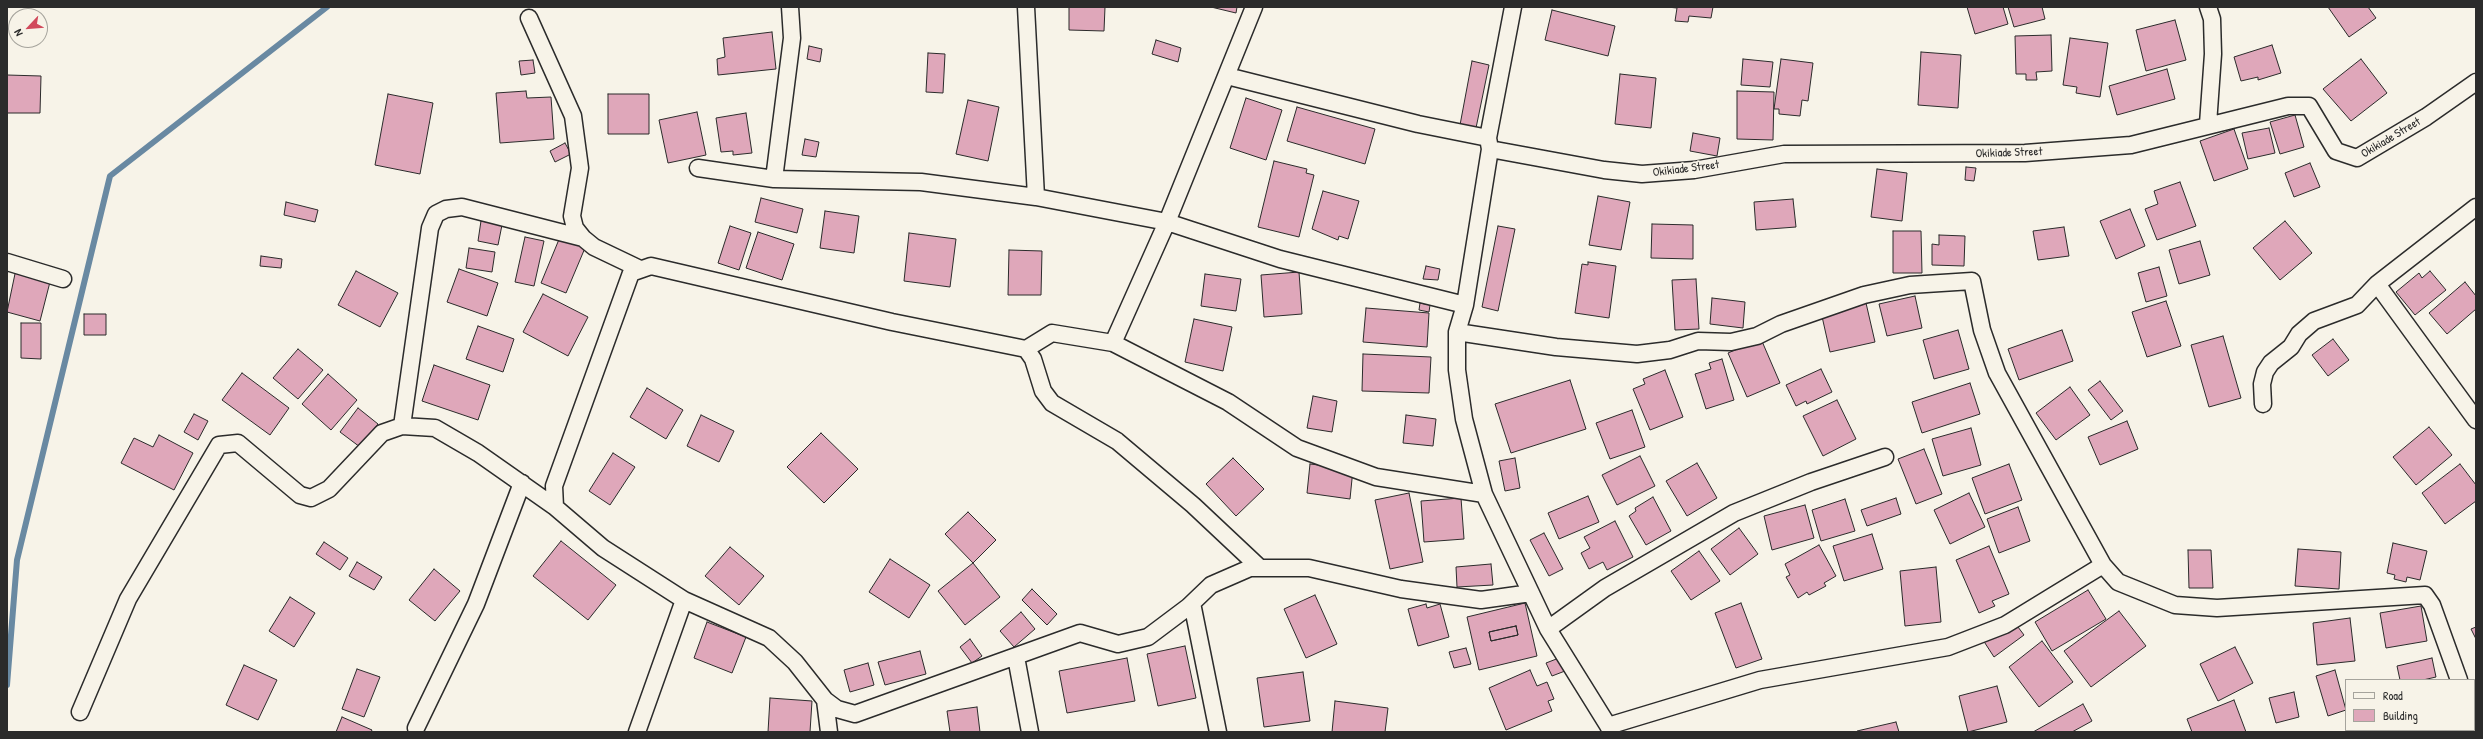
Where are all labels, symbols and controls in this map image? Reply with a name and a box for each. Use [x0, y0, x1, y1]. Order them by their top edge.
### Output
north arrow [8, 8, 48, 48]
text: N [11, 27, 26, 39]
street label: Okikiade Street [2359, 115, 2423, 161]
street label: Okikiade Street [1975, 145, 2043, 161]
street label: Okikiade Street [1652, 158, 1720, 180]
legend [2345, 679, 2475, 731]
text: Road [2383, 687, 2403, 704]
text: Building [2383, 707, 2418, 724]

